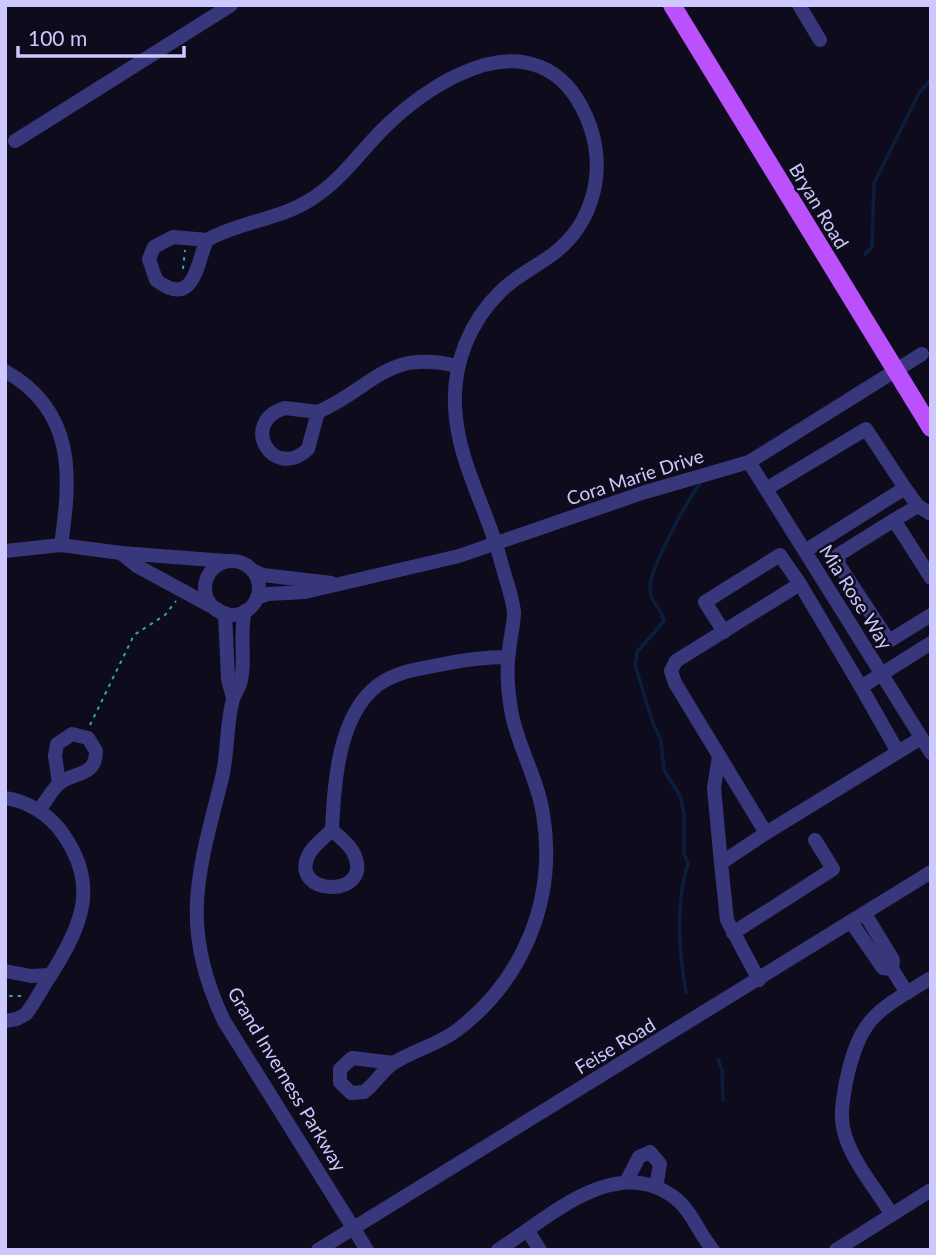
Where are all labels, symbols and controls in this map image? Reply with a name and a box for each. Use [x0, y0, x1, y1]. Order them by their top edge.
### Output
scale bar [18, 14, 184, 58]
text: 100 m [28, 25, 87, 50]
street label: Bryan Road [785, 159, 854, 253]
street label: Cora Marie Drive [563, 444, 706, 510]
street label: Mia Rose Way [815, 540, 898, 653]
street label: Grand Inverness Parkway [223, 982, 352, 1175]
street label: Feise Road [570, 1013, 659, 1079]

